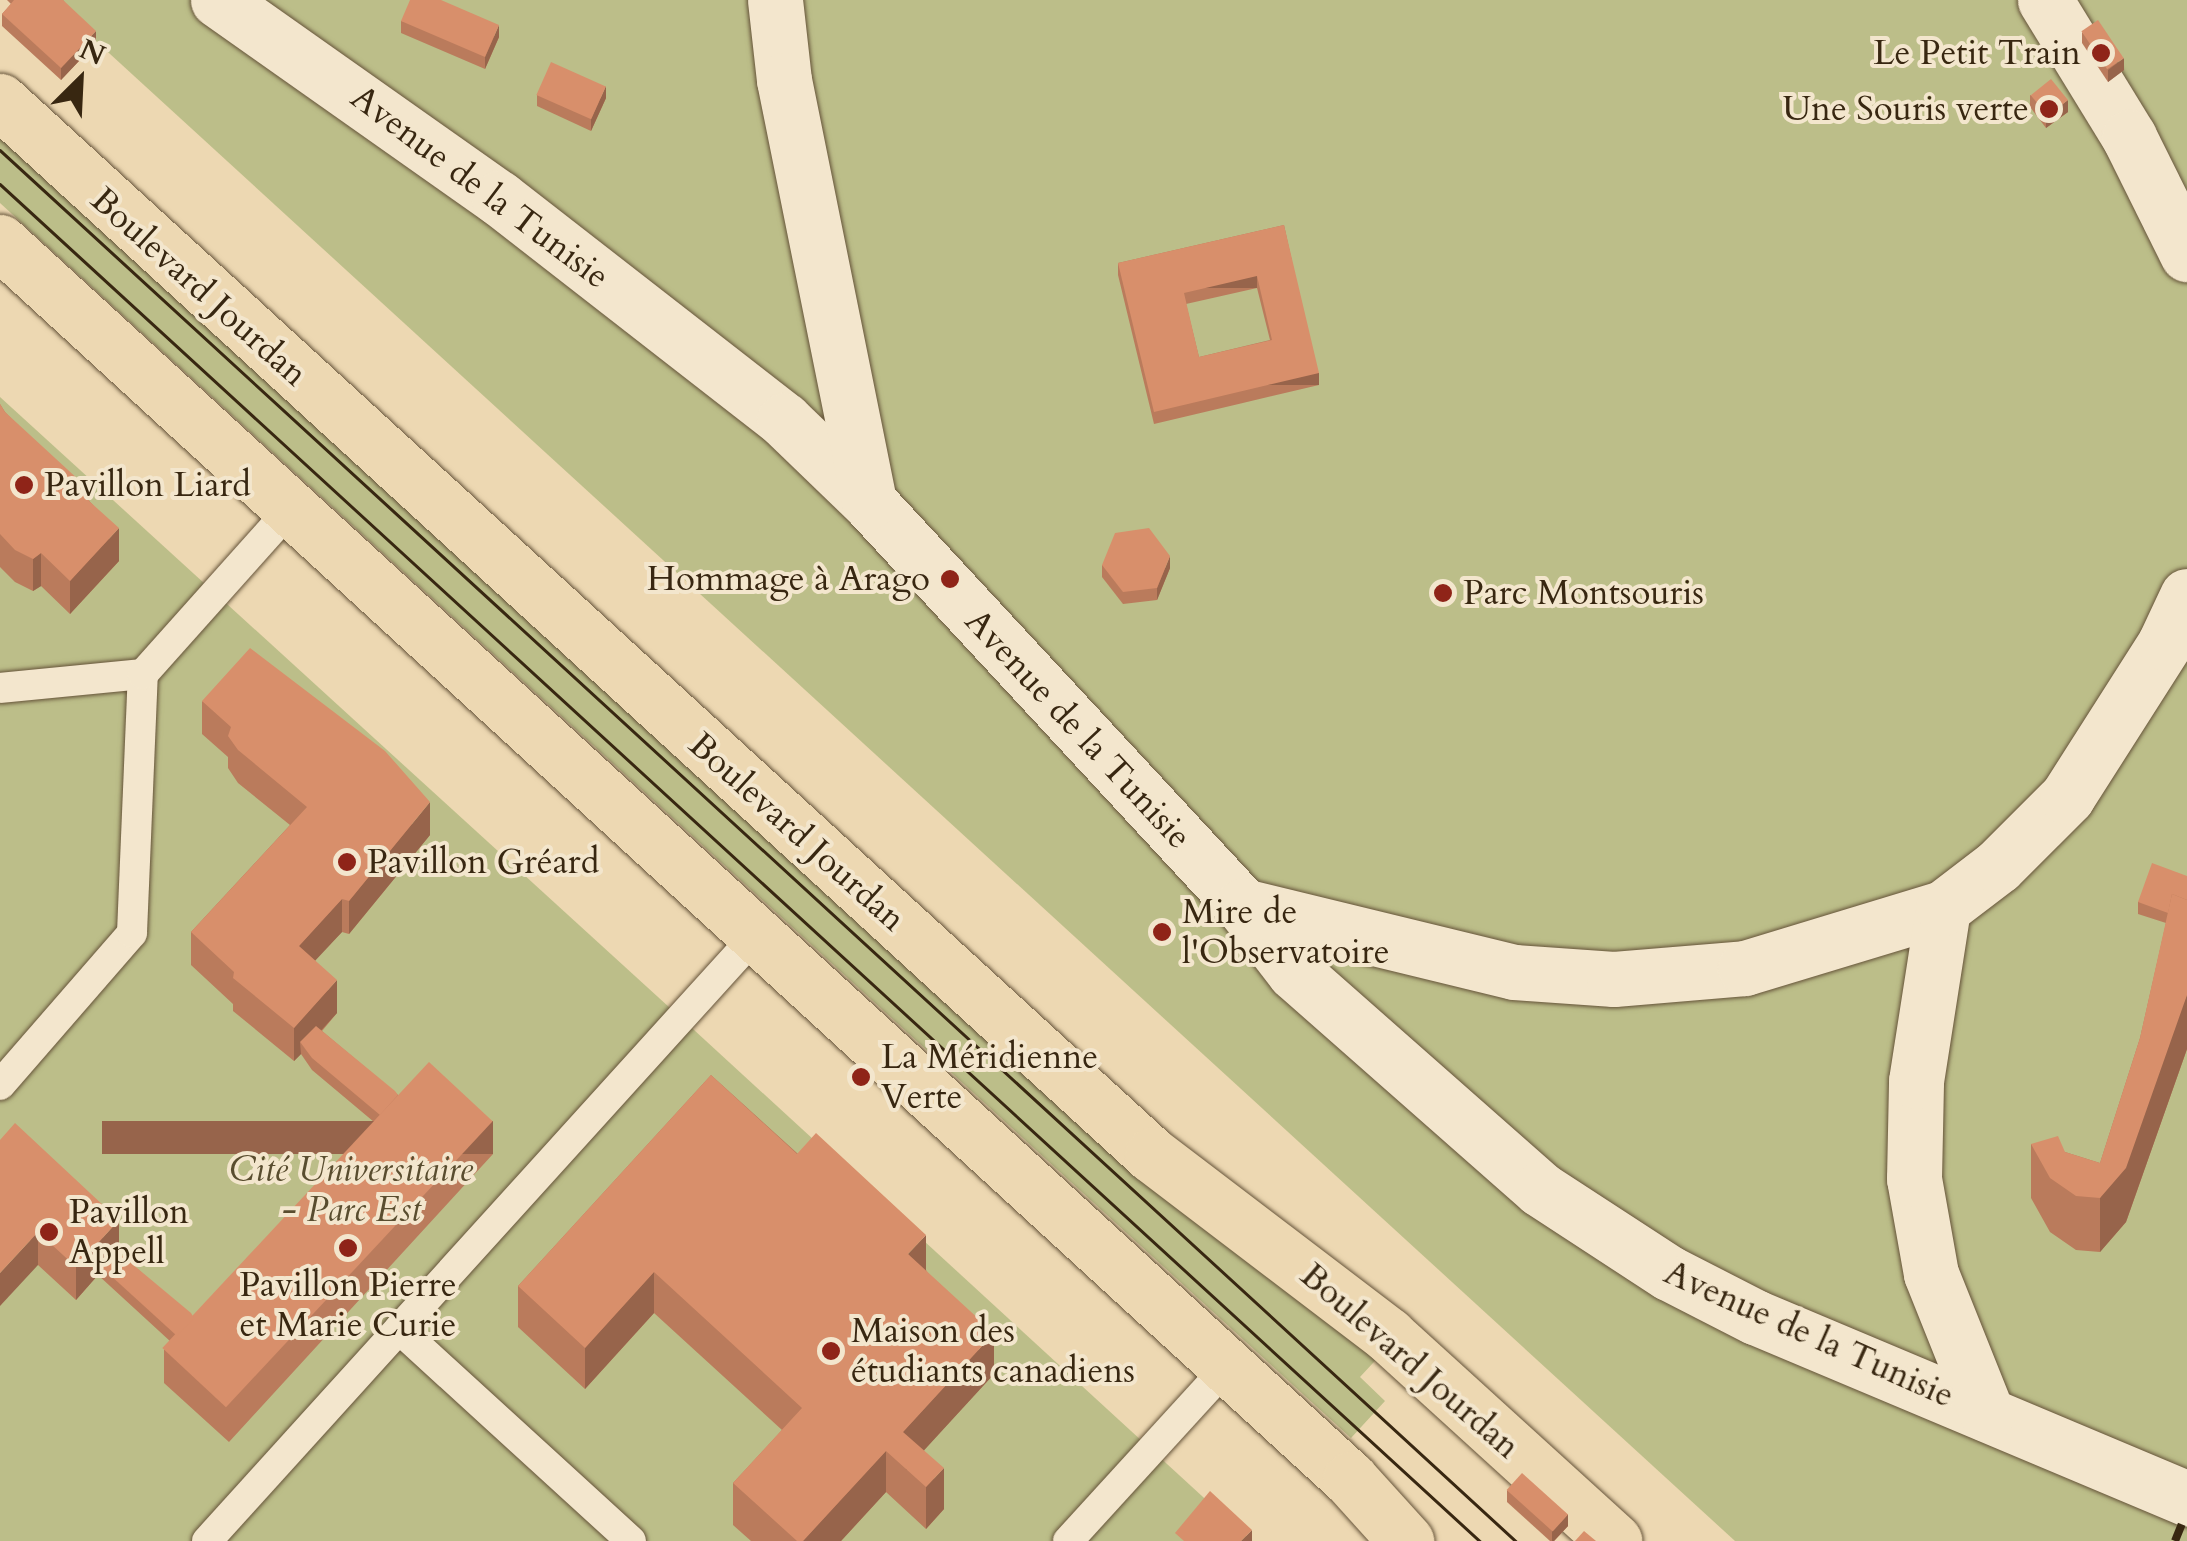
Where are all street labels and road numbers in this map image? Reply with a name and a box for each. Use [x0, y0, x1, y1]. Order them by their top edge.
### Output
street label: Avenue de la Tunisie [343, 76, 617, 298]
street label: Boulevard Jourdan [82, 179, 316, 395]
street label: Avenue de la Tunisie [956, 600, 1200, 858]
street label: Boulevard Jourdan [680, 724, 914, 940]
street label: Avenue de la Tunisie [1658, 1251, 1960, 1417]
street label: Boulevard Jourdan [1292, 1254, 1528, 1468]

